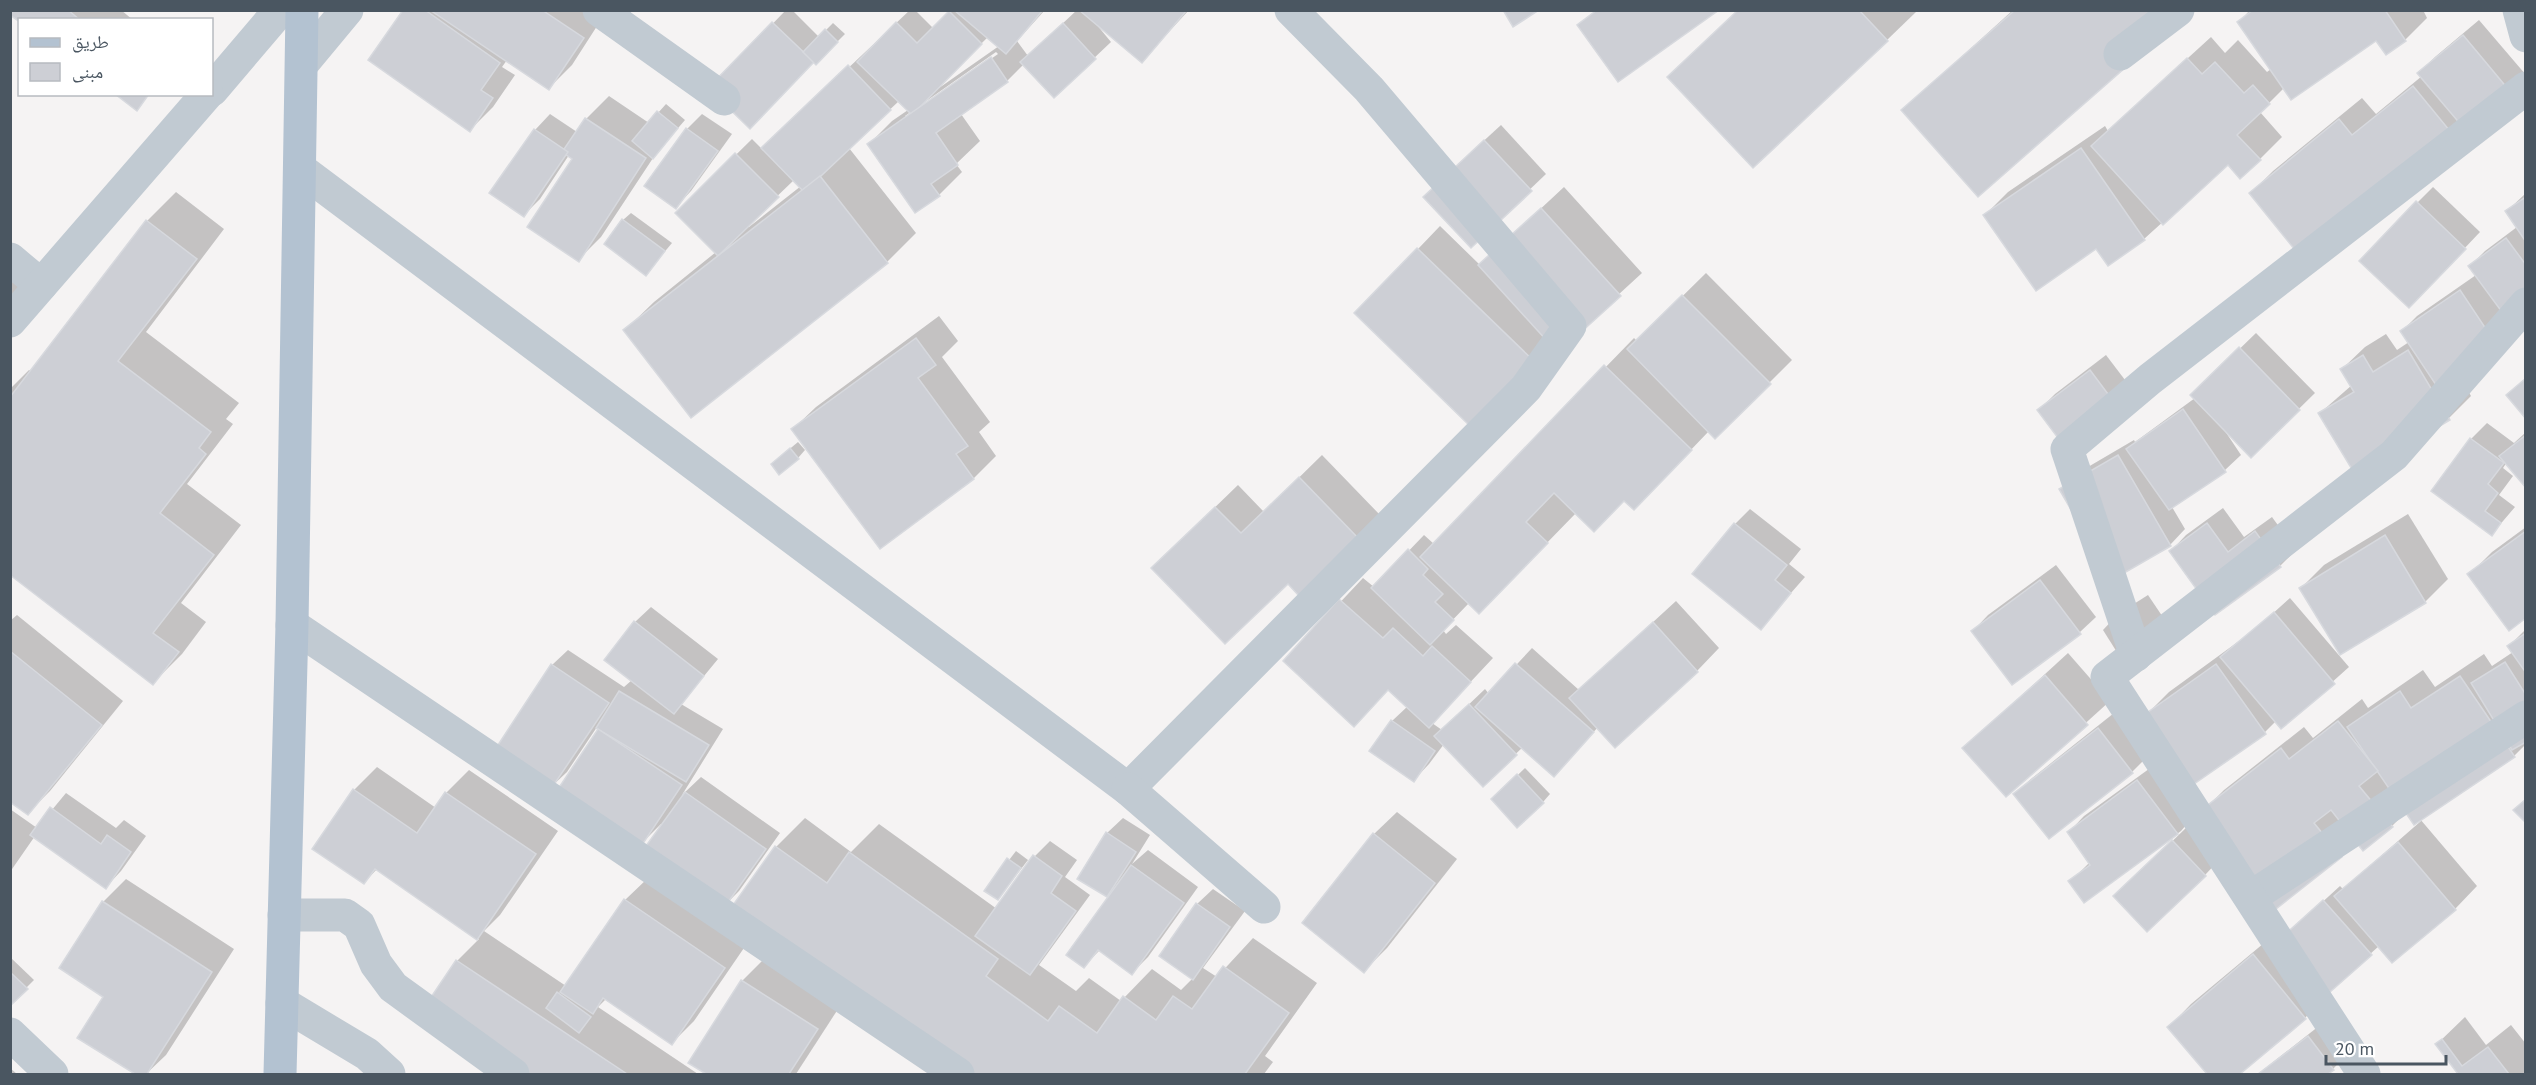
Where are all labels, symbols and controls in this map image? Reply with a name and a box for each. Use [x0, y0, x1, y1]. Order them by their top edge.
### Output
legend [18, 18, 213, 96]
text: طريق [72, 30, 109, 53]
text: مبنى [72, 60, 103, 83]
scale bar [2326, 1028, 2446, 1066]
text: 20 m [2335, 1037, 2374, 1060]

